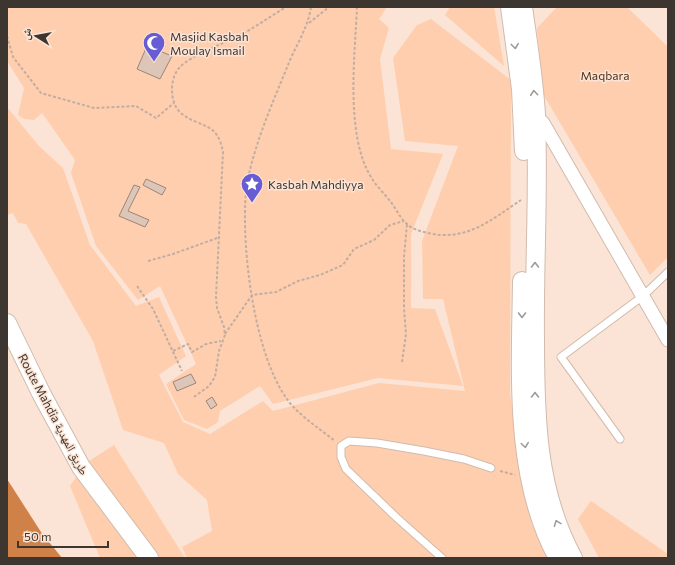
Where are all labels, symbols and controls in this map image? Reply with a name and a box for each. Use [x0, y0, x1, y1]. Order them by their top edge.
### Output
north arrow [16, 16, 56, 56]
text: ش [18, 27, 35, 41]
place label: Masjid Kasbah Moulay Ismail [170, 29, 249, 57]
mosque icon: Masjid Kasbah Moulay Ismail [141, 30, 167, 63]
one-way arrow [510, 43, 519, 49]
park label: Maqbara [581, 68, 629, 82]
one-way arrow [529, 90, 538, 96]
place icon: Kasbah Mahdiyya [239, 171, 265, 204]
place label: Kasbah Mahdiyya [268, 177, 363, 191]
one-way arrow [531, 262, 539, 268]
one-way arrow [518, 312, 526, 318]
street label: Route Mahdia طريق المهدية [15, 351, 92, 478]
one-way arrow [531, 392, 539, 398]
one-way arrow [520, 442, 529, 448]
one-way arrow [553, 519, 561, 526]
scale bar [18, 523, 108, 549]
text: 50 m [24, 529, 52, 543]

